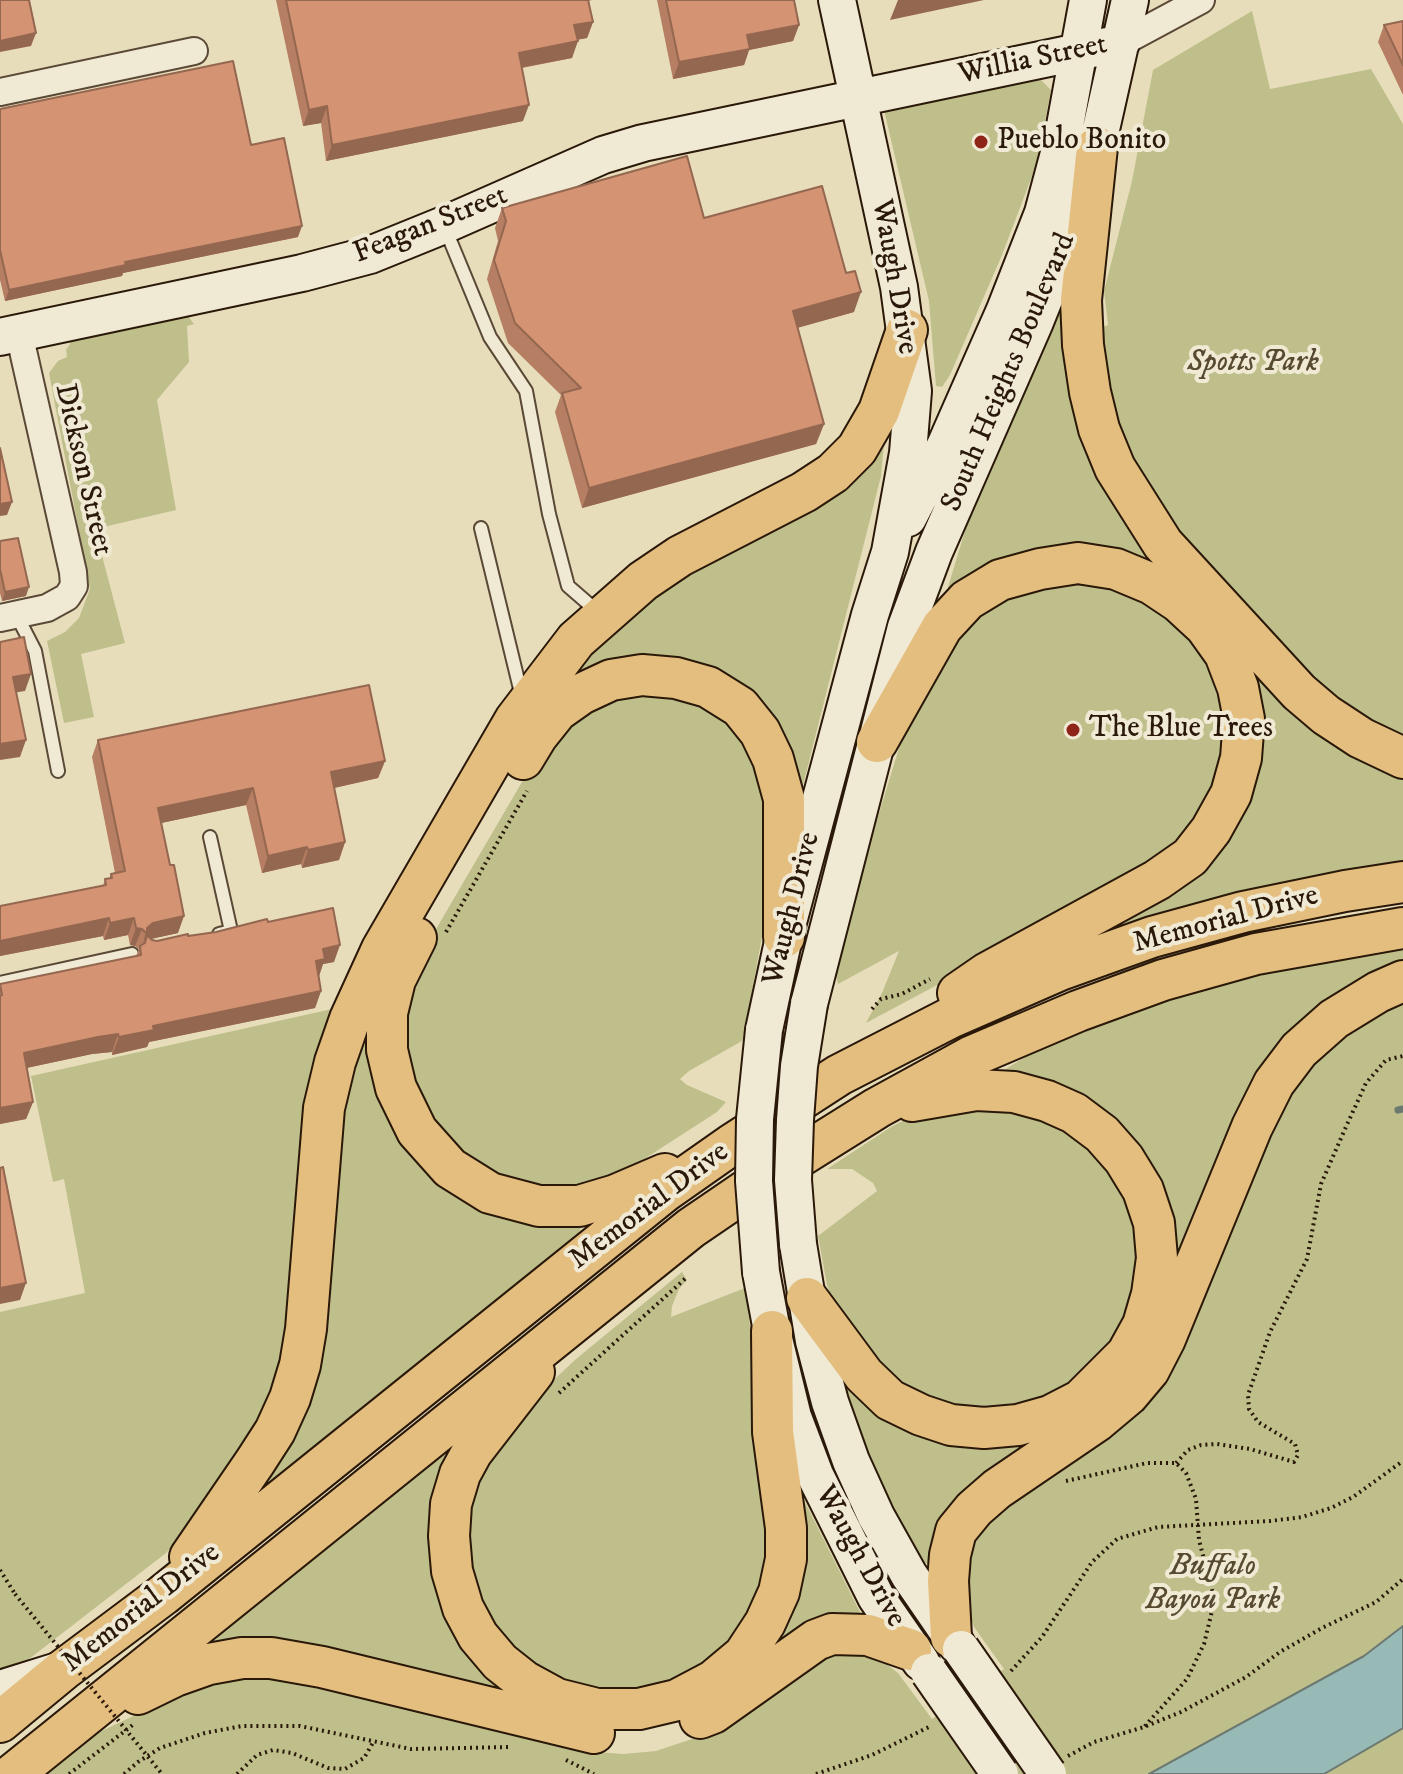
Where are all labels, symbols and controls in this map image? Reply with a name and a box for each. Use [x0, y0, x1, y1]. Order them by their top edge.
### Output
street label: Willia Street [955, 28, 1111, 94]
place label: Pueblo Bonito [997, 124, 1166, 160]
marker: Pueblo Bonito [972, 133, 990, 151]
street label: Feagan Street [349, 179, 513, 273]
street label: Waugh Drive [862, 197, 924, 357]
street label: South Heights Boulevard [935, 228, 1085, 518]
park label: Spotts Park [1187, 346, 1319, 382]
street label: Dickson Street [45, 380, 119, 560]
place label: The Blue Trees [1089, 712, 1273, 748]
marker: The Blue Trees [1064, 721, 1082, 739]
street label: Waugh Drive [757, 829, 829, 989]
street label: Memorial Drive [1129, 879, 1323, 963]
street label: Memorial Drive [563, 1135, 737, 1279]
street label: Waugh Drive [805, 1480, 913, 1634]
street label: Memorial Drive [56, 1536, 228, 1682]
park label: Buffalo Bayou Park [1146, 1550, 1280, 1620]

